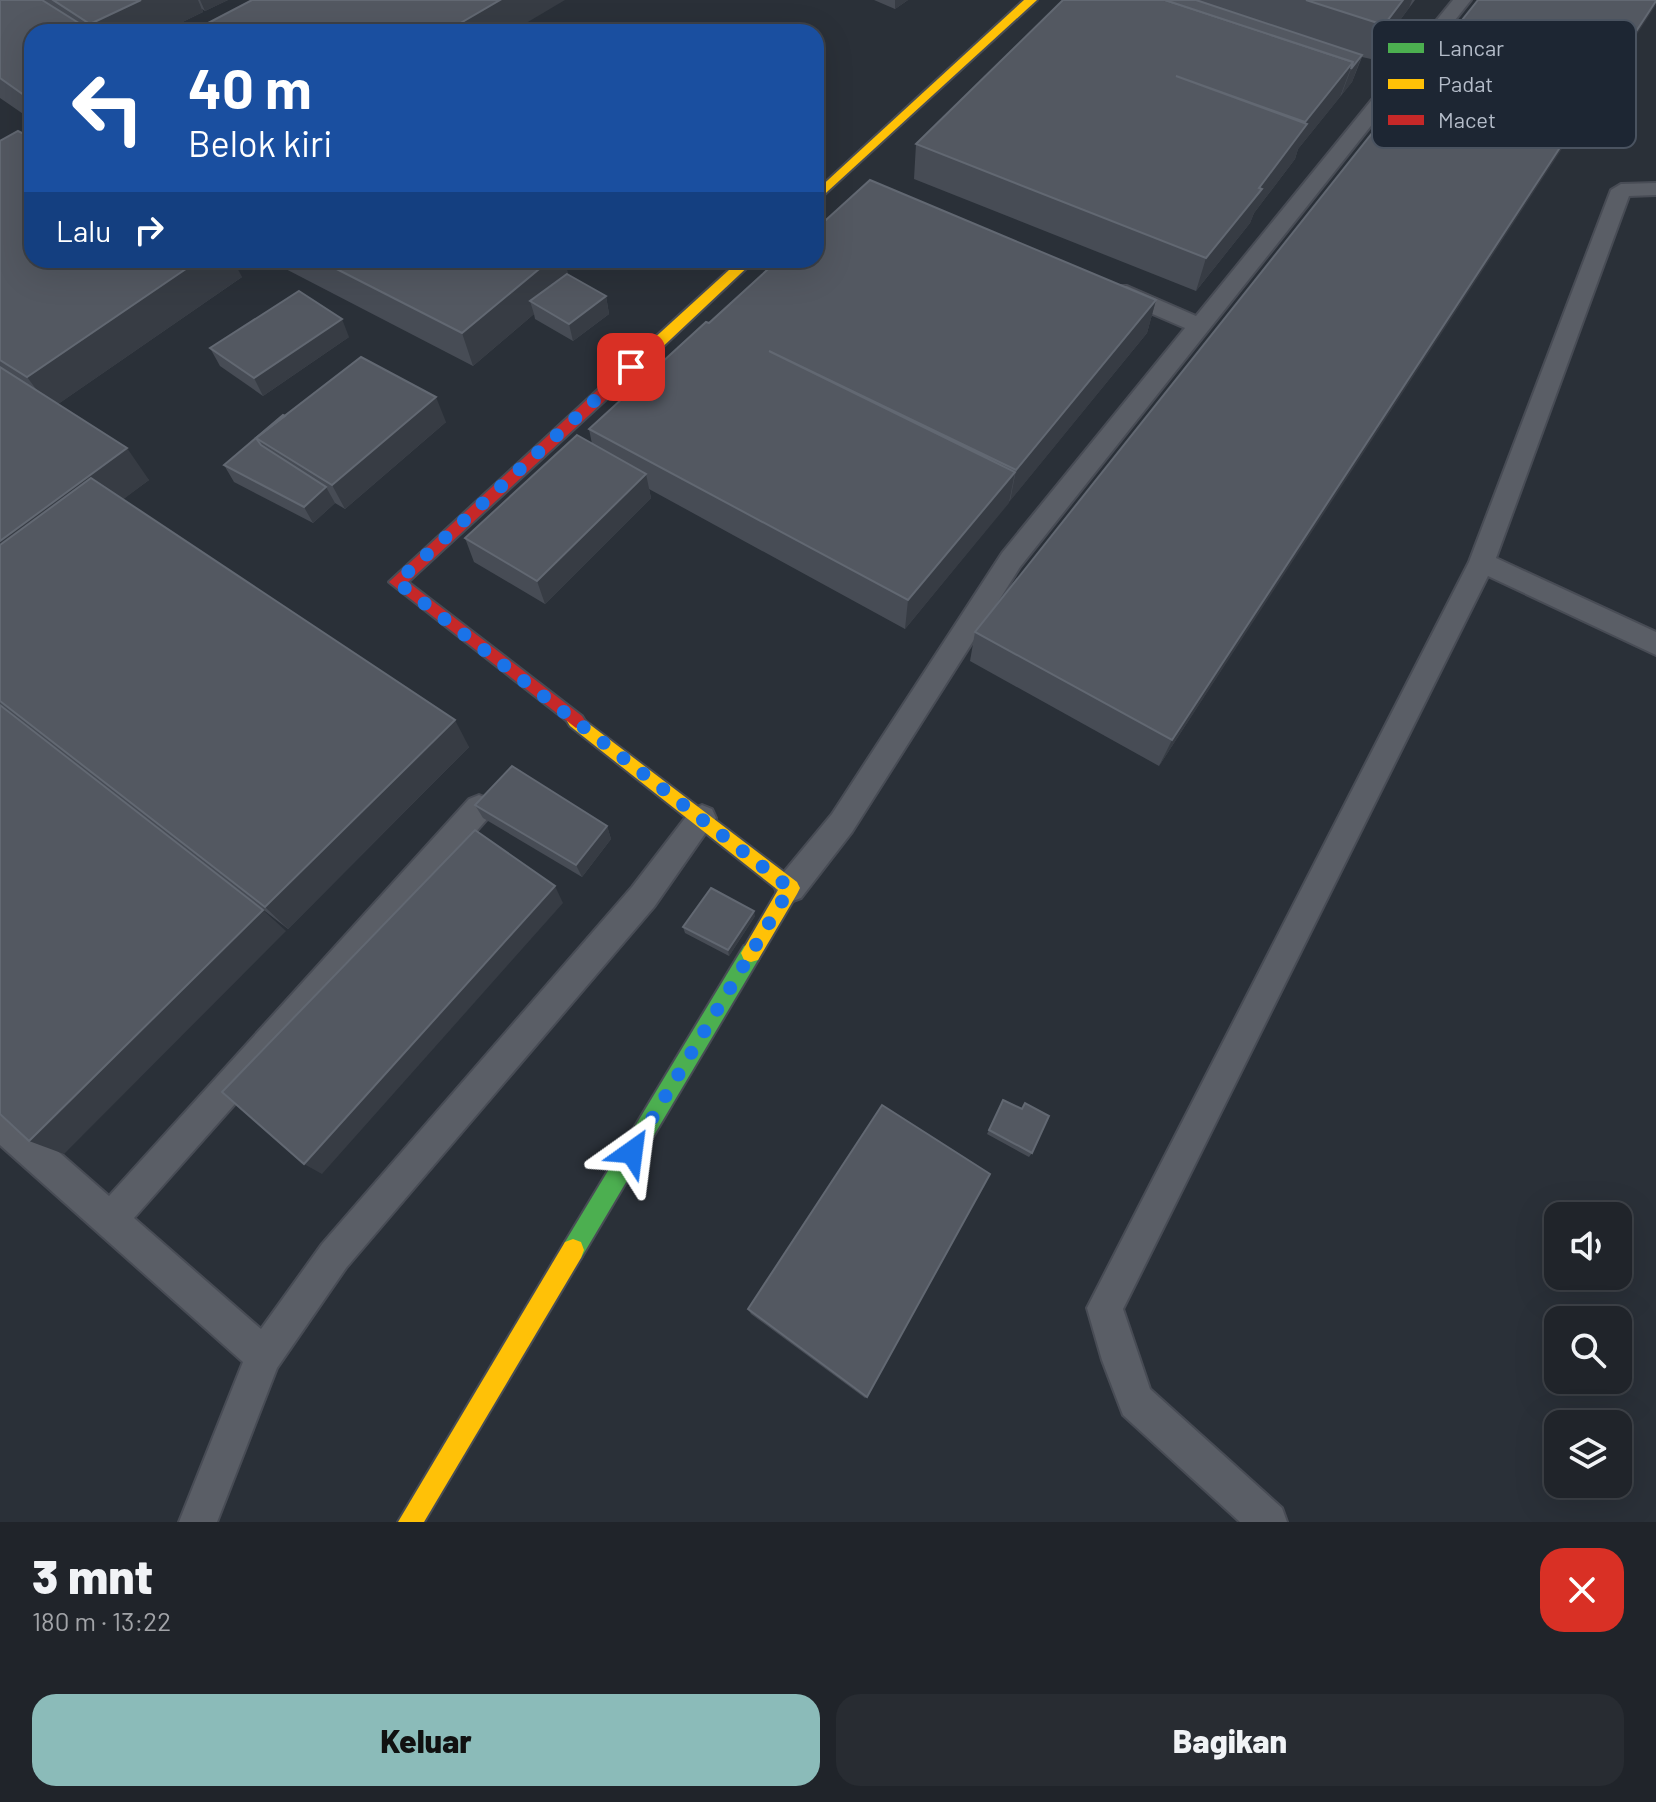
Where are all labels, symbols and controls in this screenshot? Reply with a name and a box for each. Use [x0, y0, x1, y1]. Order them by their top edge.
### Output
legend [1372, 20, 1636, 148]
text: Lancar [1438, 34, 1504, 60]
text: 40 m [188, 53, 312, 120]
icon: left [56, 56, 160, 160]
text: Padat [1438, 70, 1493, 96]
text: Macet [1438, 106, 1496, 132]
text: Belok kiri [188, 121, 332, 164]
icon: right [127, 208, 171, 252]
text: Lalu [56, 212, 111, 248]
pin [597, 333, 665, 401]
icon: arrive [609, 345, 653, 389]
position arrow [590, 1110, 674, 1194]
map controls [1544, 1202, 1632, 1498]
button: sound [1544, 1202, 1632, 1290]
button: search [1544, 1306, 1632, 1394]
button: layers [1544, 1410, 1632, 1498]
text: 3 mnt [32, 1546, 153, 1604]
button: close [1540, 1548, 1624, 1632]
text: 180 m · 13:22 [32, 1605, 171, 1636]
button: Keluar [32, 1694, 820, 1786]
button: Bagikan [836, 1694, 1624, 1786]

